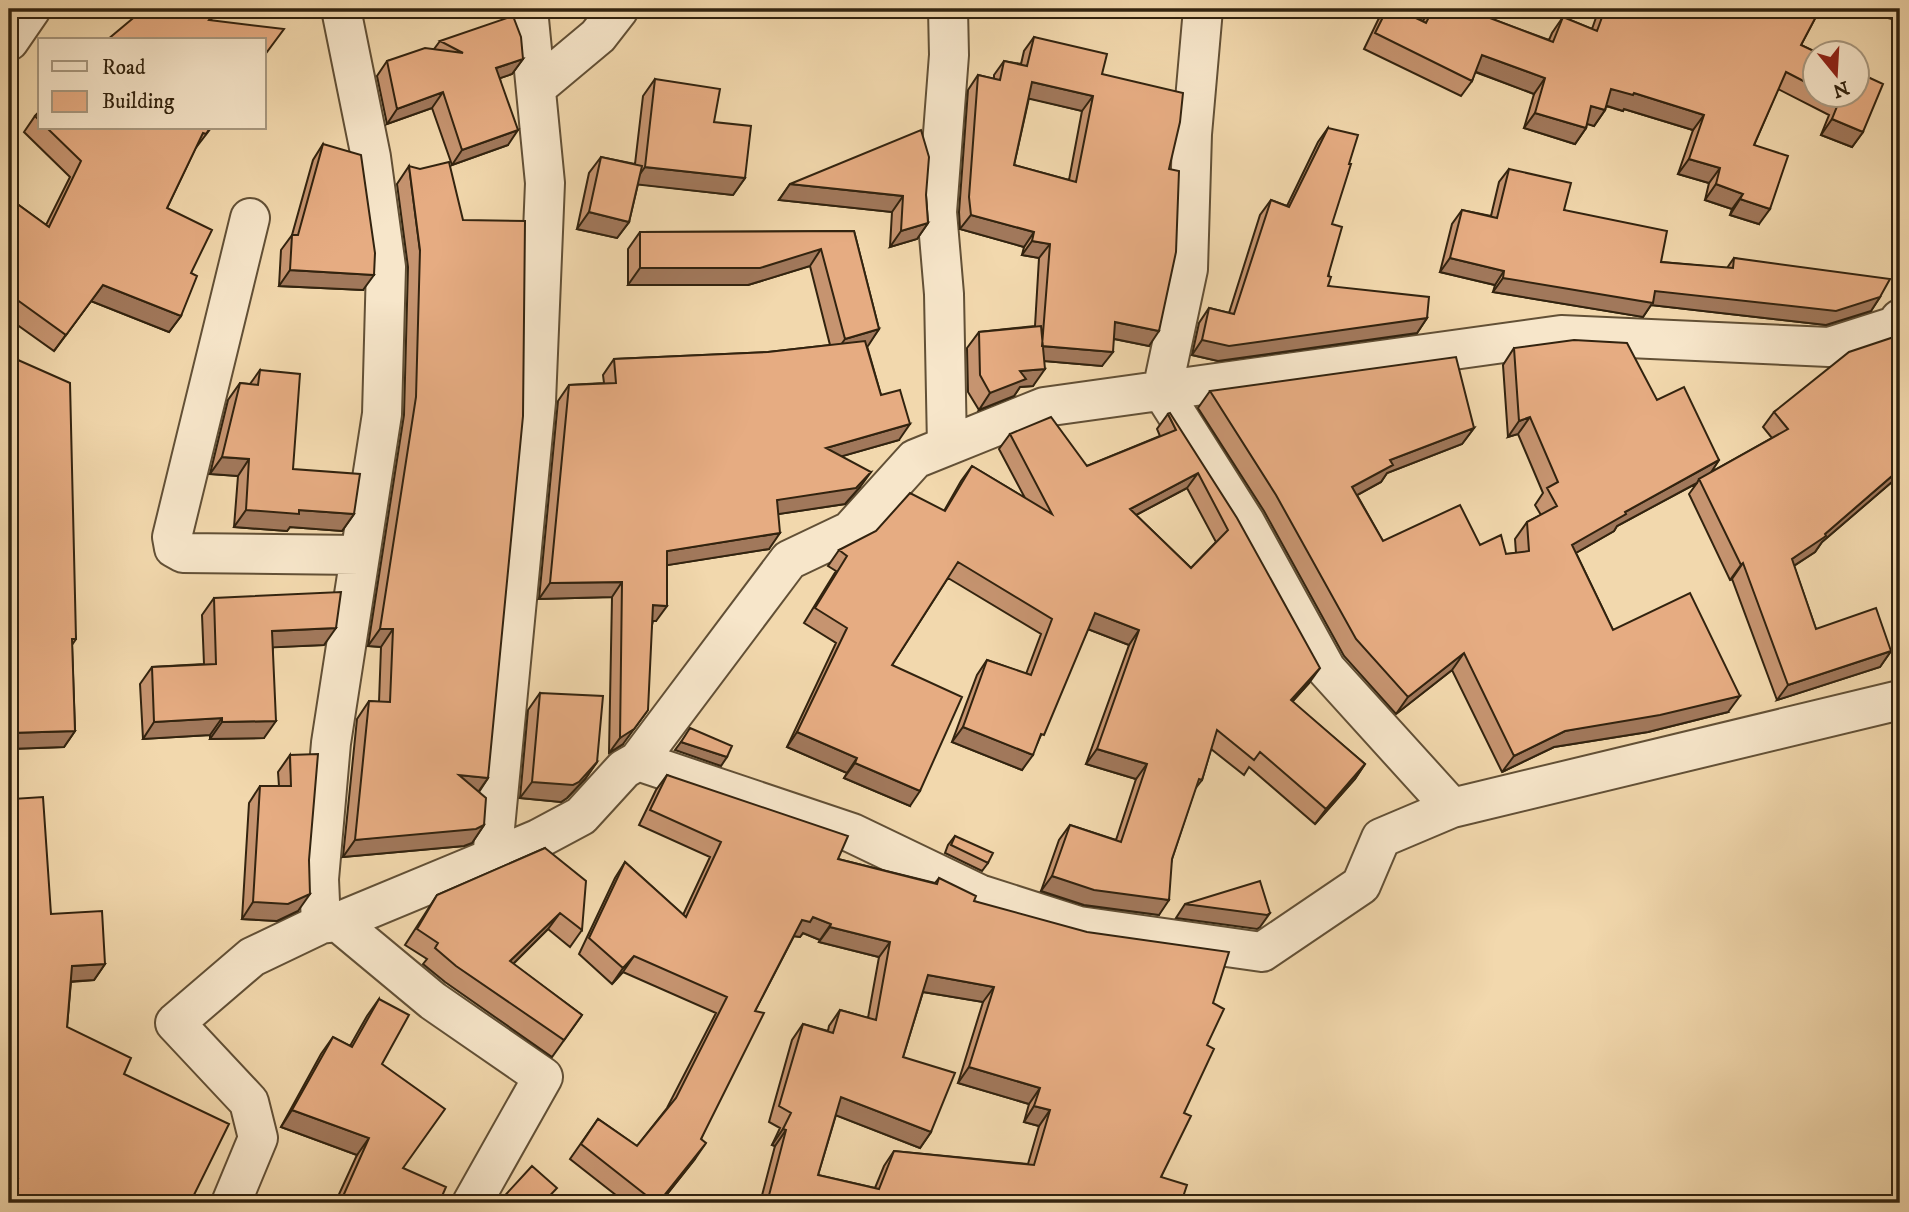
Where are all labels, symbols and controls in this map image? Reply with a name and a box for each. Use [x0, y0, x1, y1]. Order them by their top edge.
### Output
legend [38, 38, 266, 130]
north arrow [1800, 38, 1870, 108]
text: Road [102, 55, 146, 81]
text: N [1829, 75, 1852, 102]
text: Building [102, 89, 175, 115]

